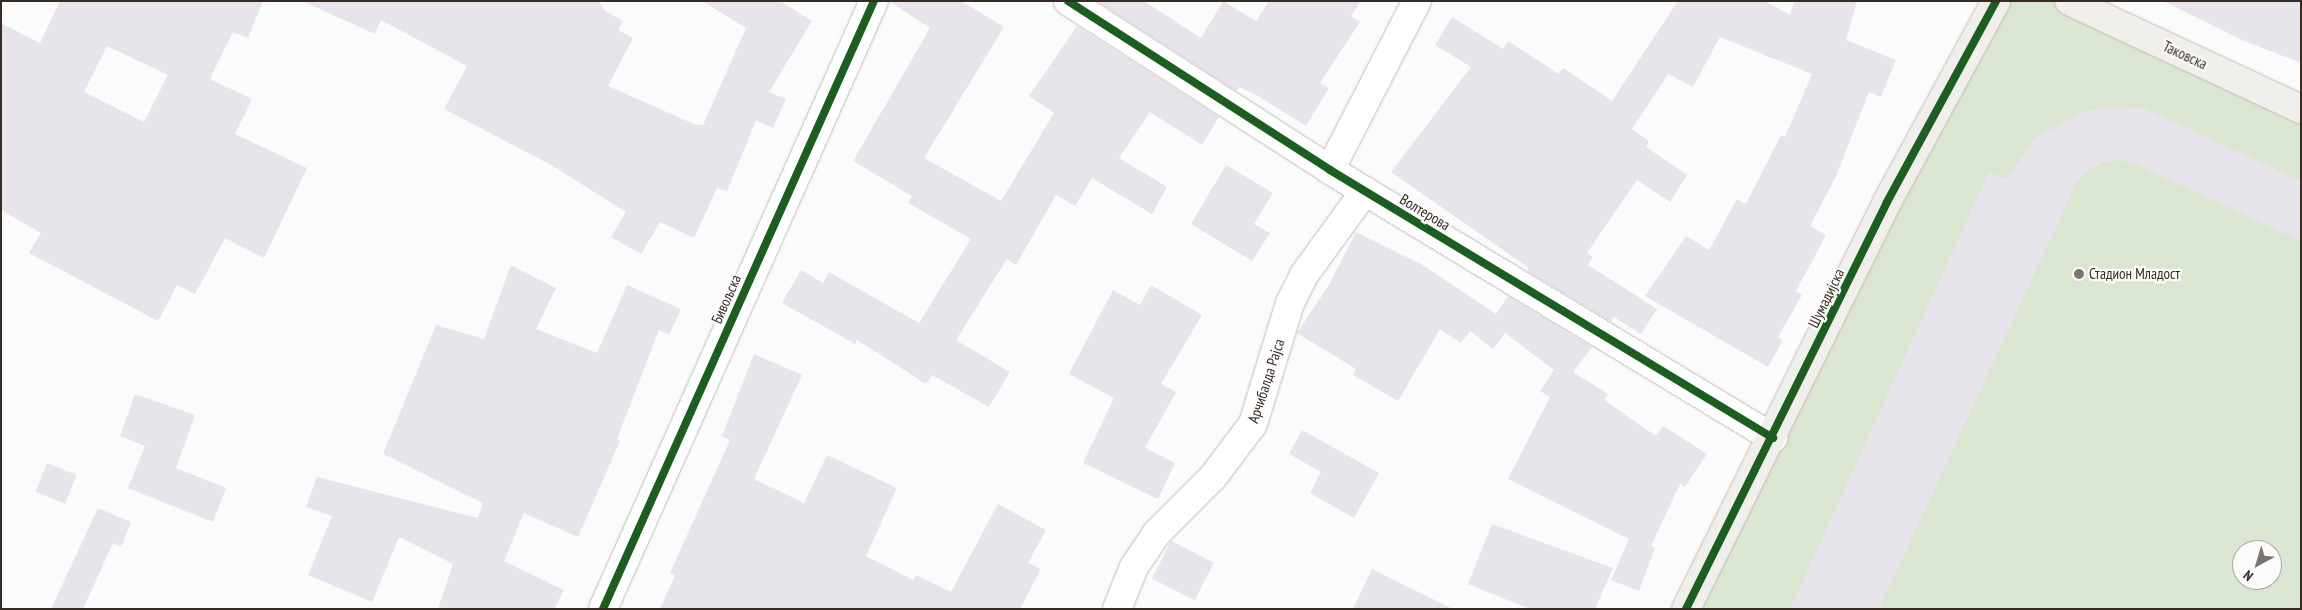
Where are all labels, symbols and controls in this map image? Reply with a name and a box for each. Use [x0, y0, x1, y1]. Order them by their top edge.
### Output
street label: Таковска [2160, 37, 2210, 73]
street label: Волтерова [1397, 190, 1453, 234]
place label: Стадион Младост [2089, 265, 2180, 283]
street label: Шумадијска [1804, 266, 1848, 330]
marker: Стадион Младост [2073, 268, 2085, 280]
street label: Бивољска [707, 272, 745, 326]
street label: Арчибалда Рајса [1244, 337, 1288, 425]
north arrow [2232, 540, 2282, 590]
text: N [2240, 567, 2257, 585]

